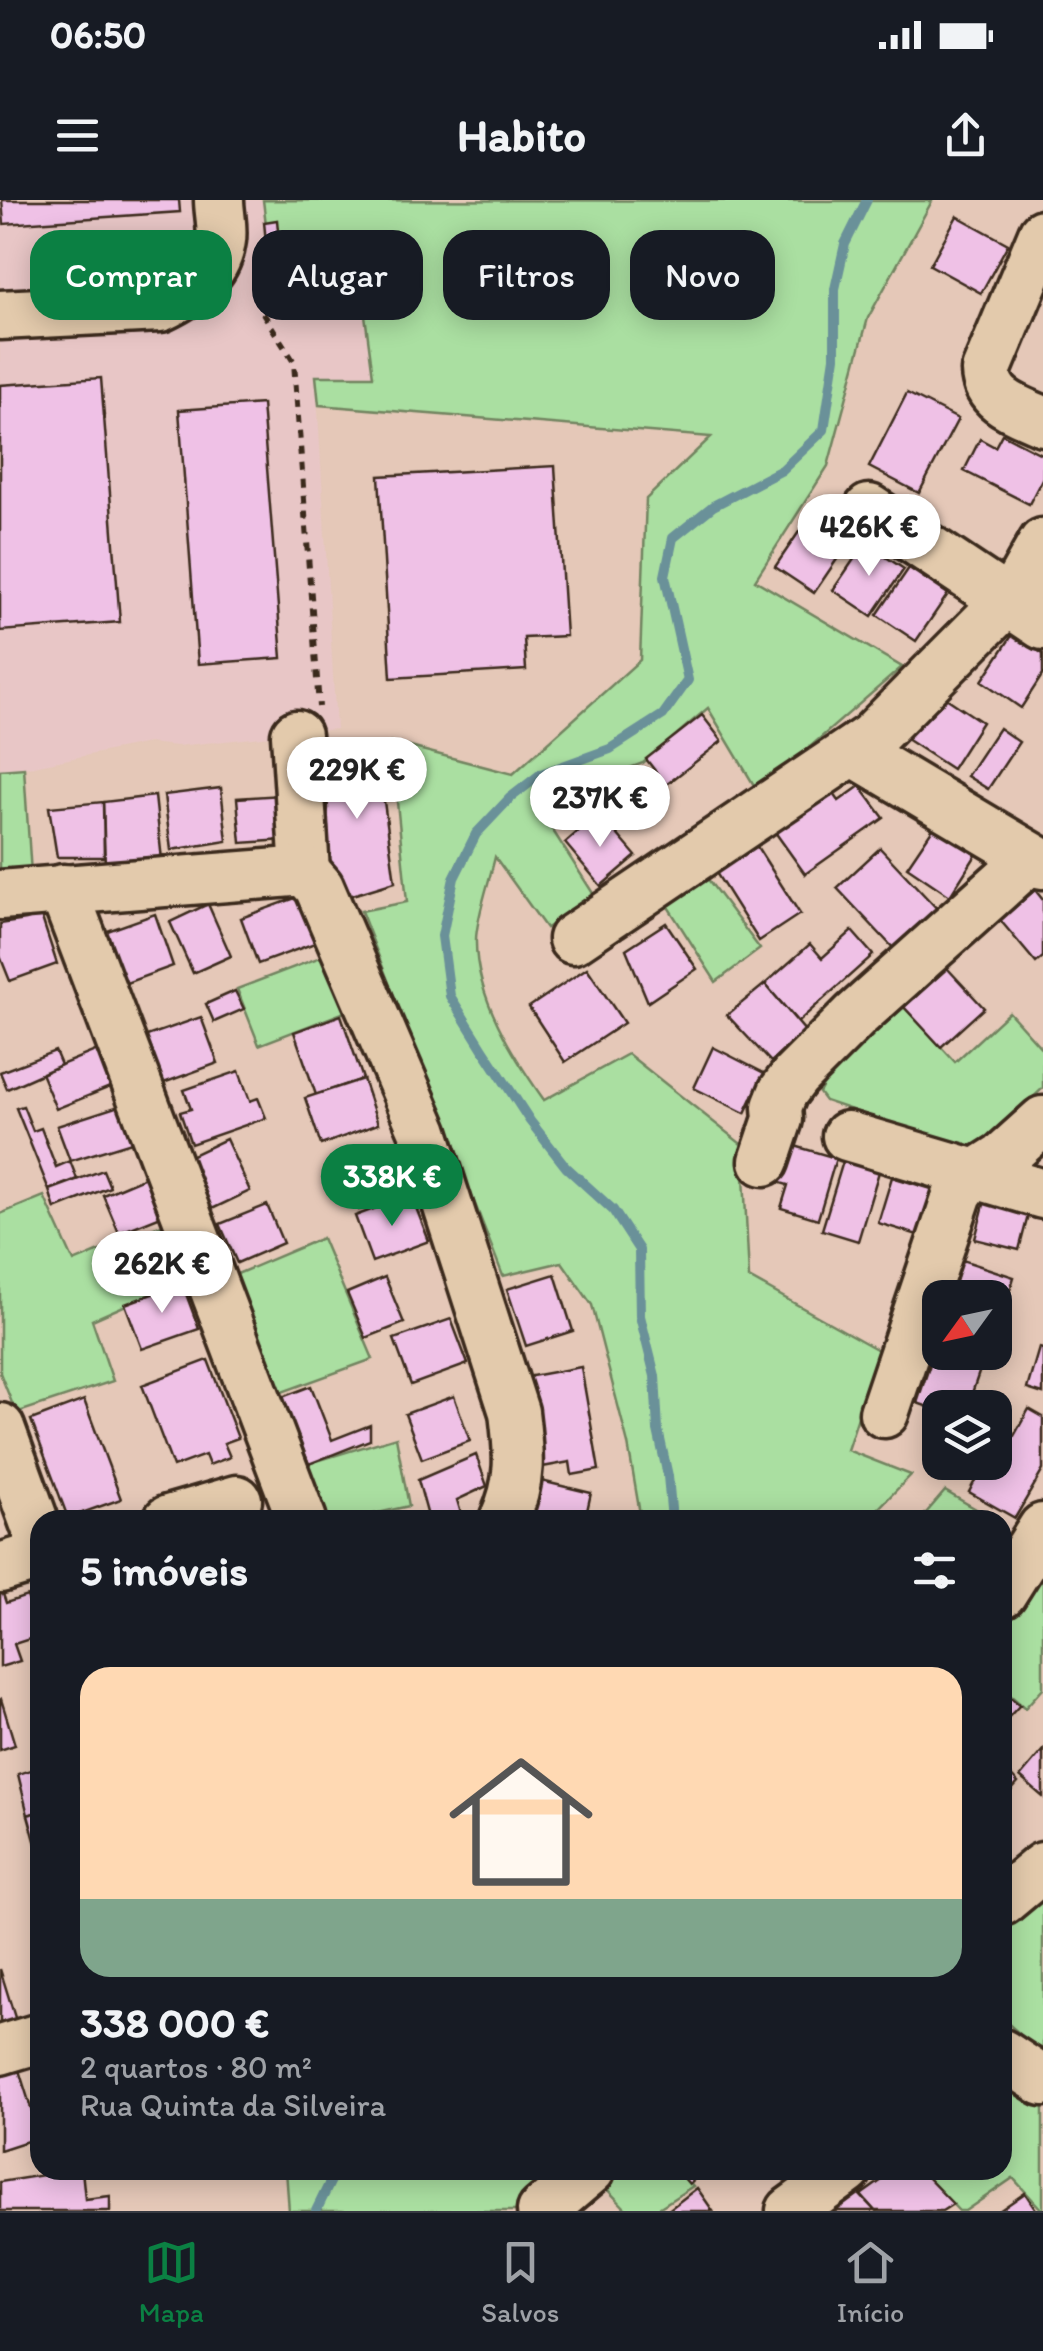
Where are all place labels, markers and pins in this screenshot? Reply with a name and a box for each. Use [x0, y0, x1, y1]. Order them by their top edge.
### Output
pin: 426K € [788, 494, 950, 579]
pin: 229K € [276, 737, 438, 822]
pin: 237K € [519, 765, 681, 850]
pin: 338K € [311, 1144, 473, 1229]
pin: 262K € [81, 1231, 243, 1316]

